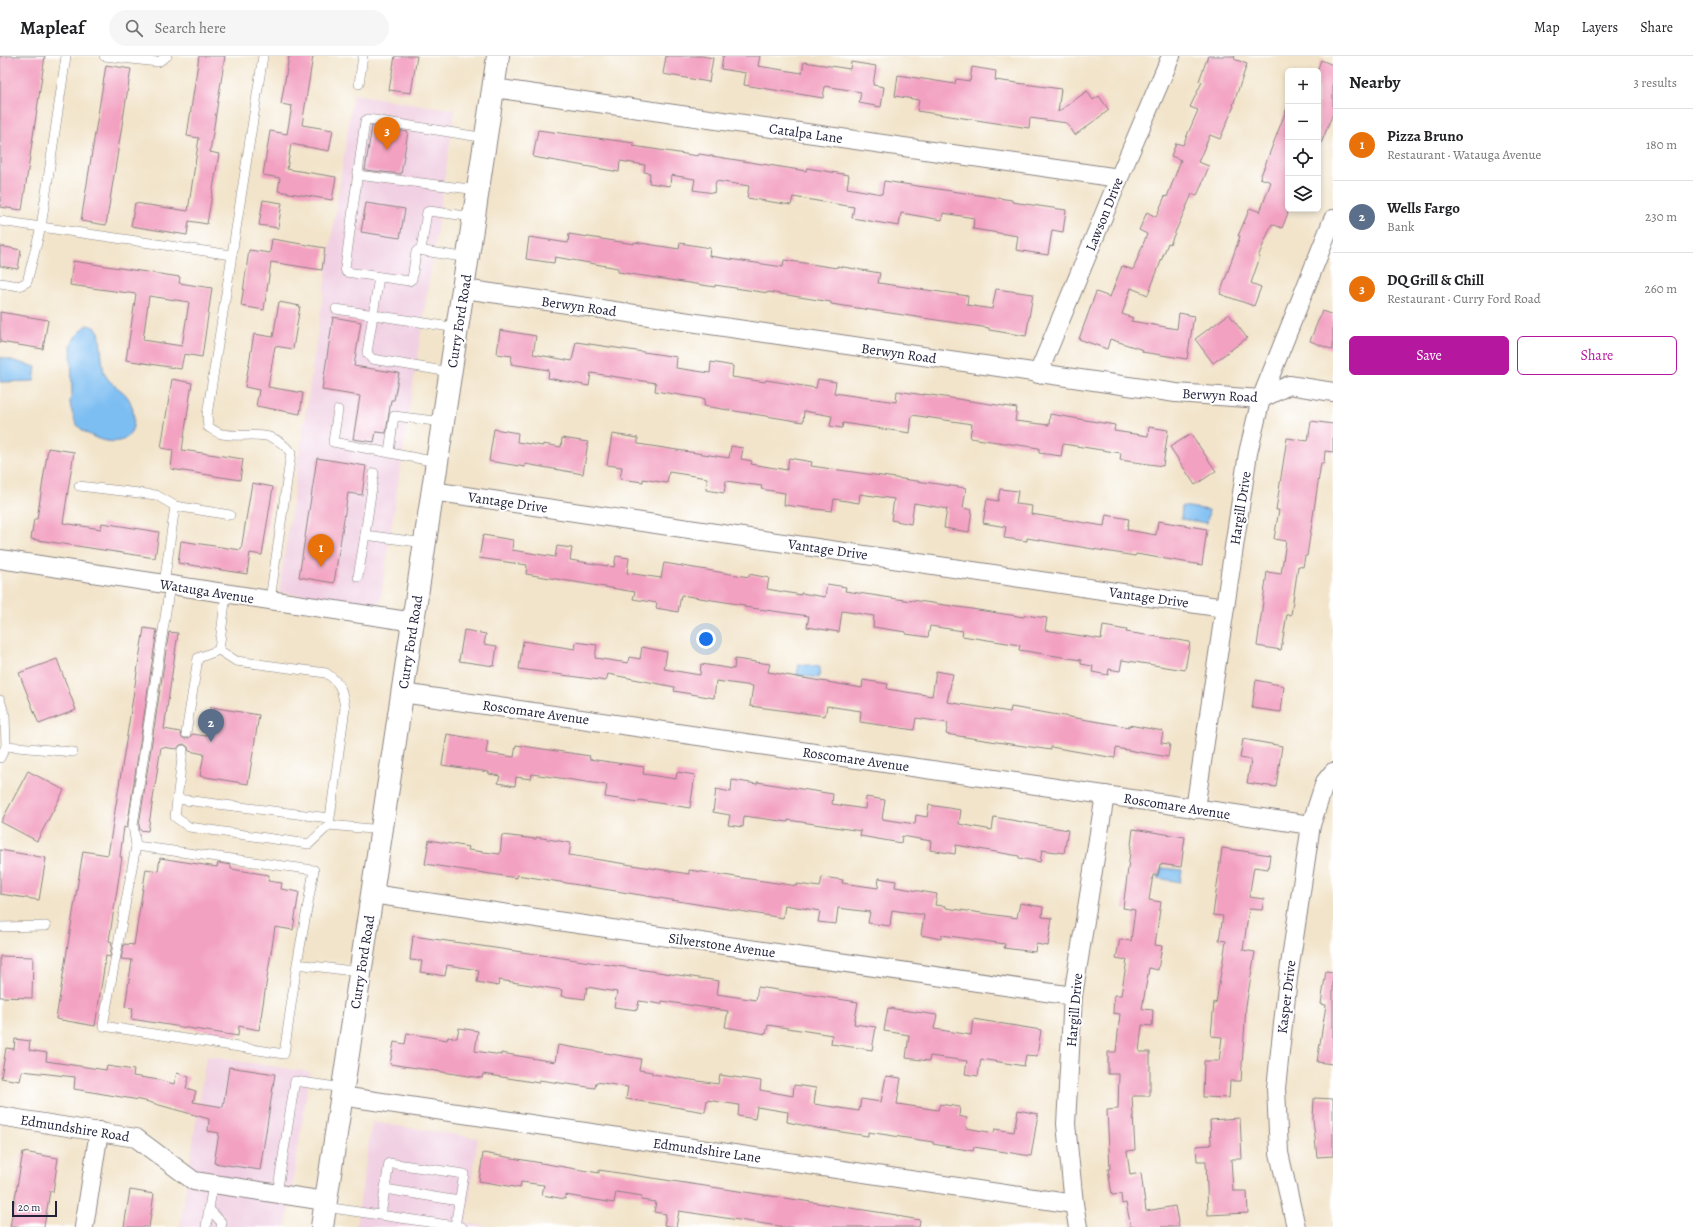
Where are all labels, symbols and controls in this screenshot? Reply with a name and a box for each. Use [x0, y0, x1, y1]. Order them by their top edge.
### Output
search box [109, 10, 389, 46]
text: Mapleaf [20, 15, 85, 41]
icon: search [123, 17, 145, 39]
text: Search here [155, 18, 226, 38]
text: Map [1534, 18, 1560, 37]
text: Layers [1582, 18, 1618, 37]
text: Share [1640, 18, 1673, 37]
map controls [1285, 68, 1321, 212]
button: + [1285, 68, 1321, 104]
text: Nearby [1349, 71, 1400, 94]
text: 3 results [1633, 74, 1677, 91]
button: − [1285, 104, 1321, 140]
pin: 3 [374, 117, 400, 150]
street label: Catalpa Lane [768, 119, 844, 148]
text: Pizza Bruno [1387, 126, 1463, 146]
text: 1 [1360, 136, 1364, 153]
text: 180 m [1646, 136, 1677, 153]
button: locate [1285, 140, 1321, 176]
text: Restaurant · Watauga Avenue [1387, 146, 1541, 163]
street label: Lawson Drive [1081, 175, 1128, 254]
button: layers [1285, 176, 1321, 212]
text: Wells Fargo [1387, 198, 1460, 218]
text: 2 [1359, 208, 1365, 225]
text: 230 m [1645, 208, 1677, 225]
text: Bank [1387, 218, 1414, 235]
text: DQ Grill & Chill [1387, 270, 1484, 290]
street label: Curry Ford Road [443, 272, 476, 369]
text: 3 [1359, 280, 1365, 297]
text: 260 m [1644, 280, 1677, 297]
text: Restaurant · Curry Ford Road [1387, 290, 1541, 307]
street label: Berwyn Road [540, 292, 618, 321]
button: Save [1349, 336, 1509, 375]
button: Share [1517, 336, 1677, 375]
street label: Berwyn Road [860, 339, 938, 368]
street label: Berwyn Road [1182, 384, 1259, 407]
street label: Hargill Drive [1225, 470, 1256, 546]
street label: Vantage Drive [466, 487, 549, 517]
pin: 1 [308, 534, 334, 567]
street label: Vantage Drive [786, 534, 869, 564]
street label: Watauga Avenue [158, 575, 255, 608]
street label: Vantage Drive [1107, 582, 1190, 612]
street label: Curry Ford Road [394, 593, 427, 690]
your location [696, 629, 716, 649]
street label: Roscomare Avenue [481, 696, 591, 729]
pin: 2 [198, 709, 224, 742]
street label: Roscomare Avenue [801, 743, 911, 776]
street label: Roscomare Avenue [1122, 789, 1232, 824]
street label: Curry Ford Road [346, 913, 379, 1010]
street label: Silverstone Avenue [667, 929, 777, 962]
street label: Kasper Drive [1273, 959, 1300, 1035]
street label: Hargill Drive [1062, 972, 1087, 1048]
street label: Edmundshire Road [19, 1110, 131, 1147]
street label: Edmundshire Lane [652, 1134, 762, 1167]
scale bar [12, 1199, 57, 1218]
text: 20 m [18, 1200, 40, 1215]

